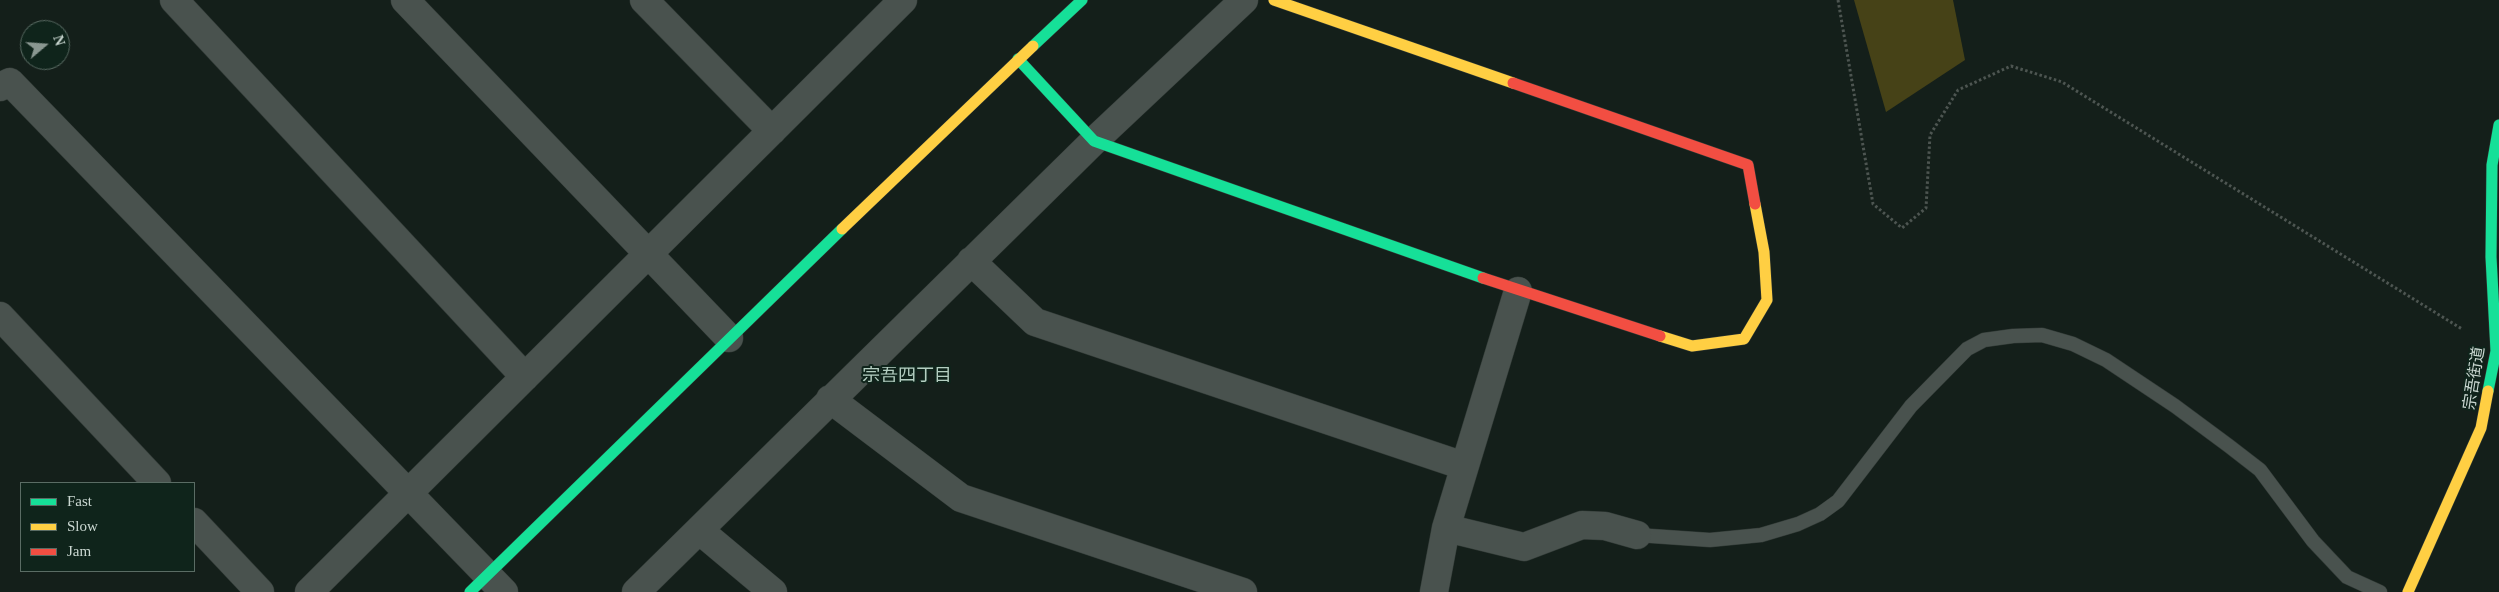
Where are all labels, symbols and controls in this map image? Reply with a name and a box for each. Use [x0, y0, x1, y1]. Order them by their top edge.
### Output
north arrow [20, 20, 70, 70]
text: N [50, 33, 67, 48]
street label: 宗吾街道 [2459, 345, 2487, 411]
district label: 宗吾四丁目 [862, 363, 952, 385]
legend [20, 482, 195, 572]
text: Fast [67, 493, 92, 509]
text: Slow [67, 518, 98, 534]
text: Jam [67, 543, 91, 559]

